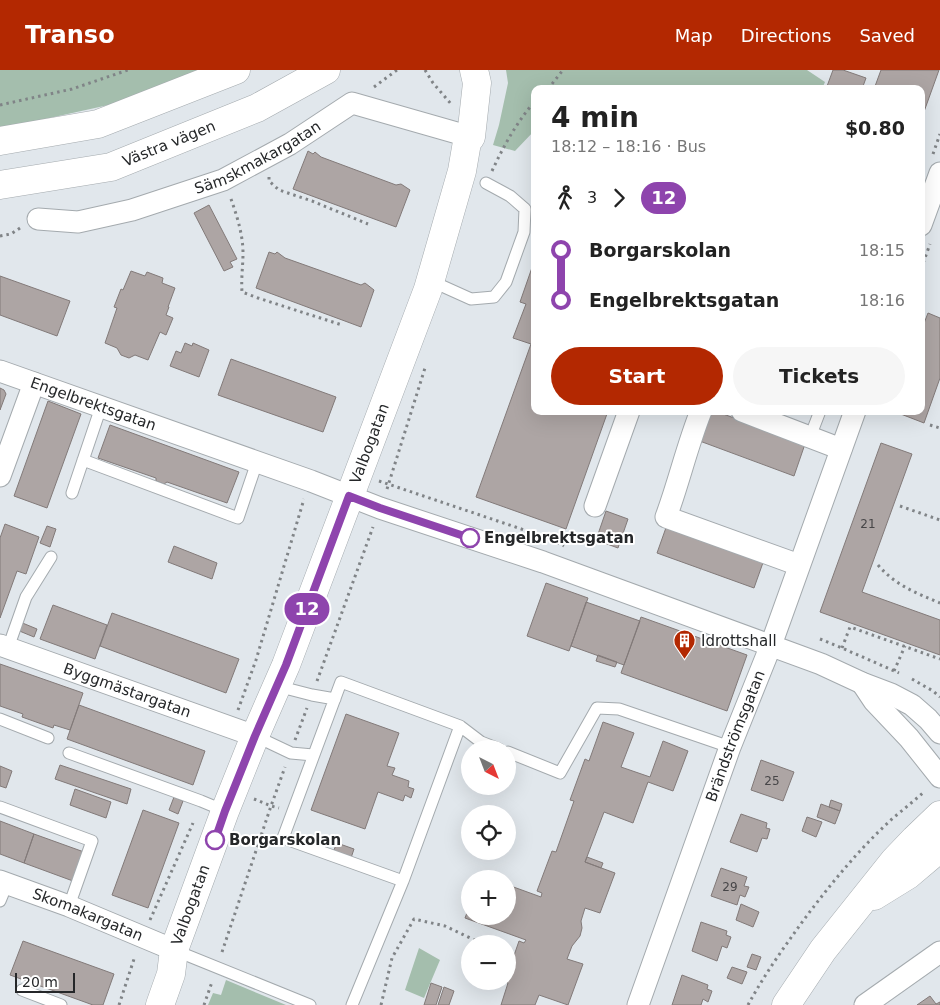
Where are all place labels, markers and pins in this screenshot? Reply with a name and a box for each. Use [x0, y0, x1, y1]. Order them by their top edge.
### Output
marker: Engelbrektsgatan [460, 528, 480, 548]
place label: Engelbrektsgatan [484, 529, 634, 547]
building icon: Idrottshall [673, 629, 697, 660]
place label: Idrottshall [701, 632, 777, 650]
marker: Borgarskolan [205, 830, 225, 850]
place label: Borgarskolan [229, 831, 341, 849]

